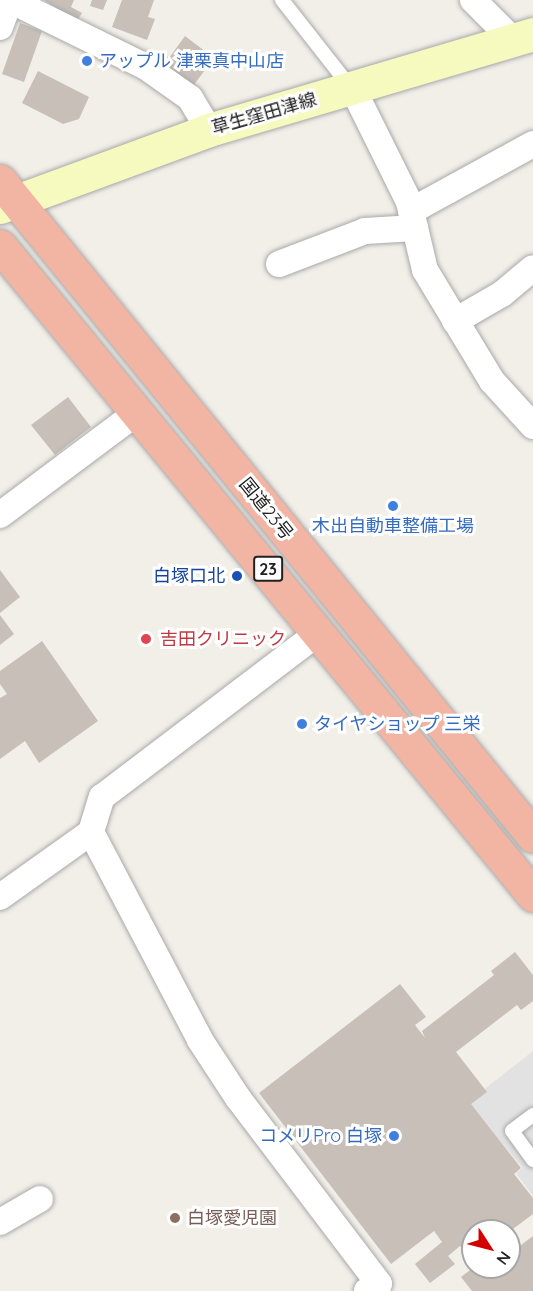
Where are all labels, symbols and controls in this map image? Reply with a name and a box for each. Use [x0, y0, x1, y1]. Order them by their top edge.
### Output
place label: アップル 津栗真中山店 [99, 50, 284, 72]
marker: アップル 津栗真中山店 [80, 54, 94, 68]
street label: 草生窪田津線 [209, 89, 319, 139]
street label: 国道23号 [235, 474, 297, 544]
marker: 木出自動車整備工場 [386, 499, 400, 513]
place label: 木出自動車整備工場 [312, 515, 474, 537]
road number: 23 [253, 556, 283, 582]
place label: 白塚口北 [153, 565, 225, 587]
marker: 白塚口北 [230, 569, 244, 583]
place label: 吉田クリニック [160, 628, 286, 650]
marker: 吉田クリニック [137, 630, 155, 648]
place label: タイヤショップ 三栄 [314, 713, 481, 735]
marker: タイヤショップ 三栄 [295, 717, 309, 731]
place label: コメリPro 白塚 [259, 1125, 382, 1147]
marker: コメリPro 白塚 [387, 1129, 401, 1143]
place label: 白塚愛児園 [187, 1207, 277, 1229]
marker: 白塚愛児園 [168, 1211, 182, 1225]
north arrow [461, 1219, 521, 1279]
text: N [492, 1248, 515, 1269]

